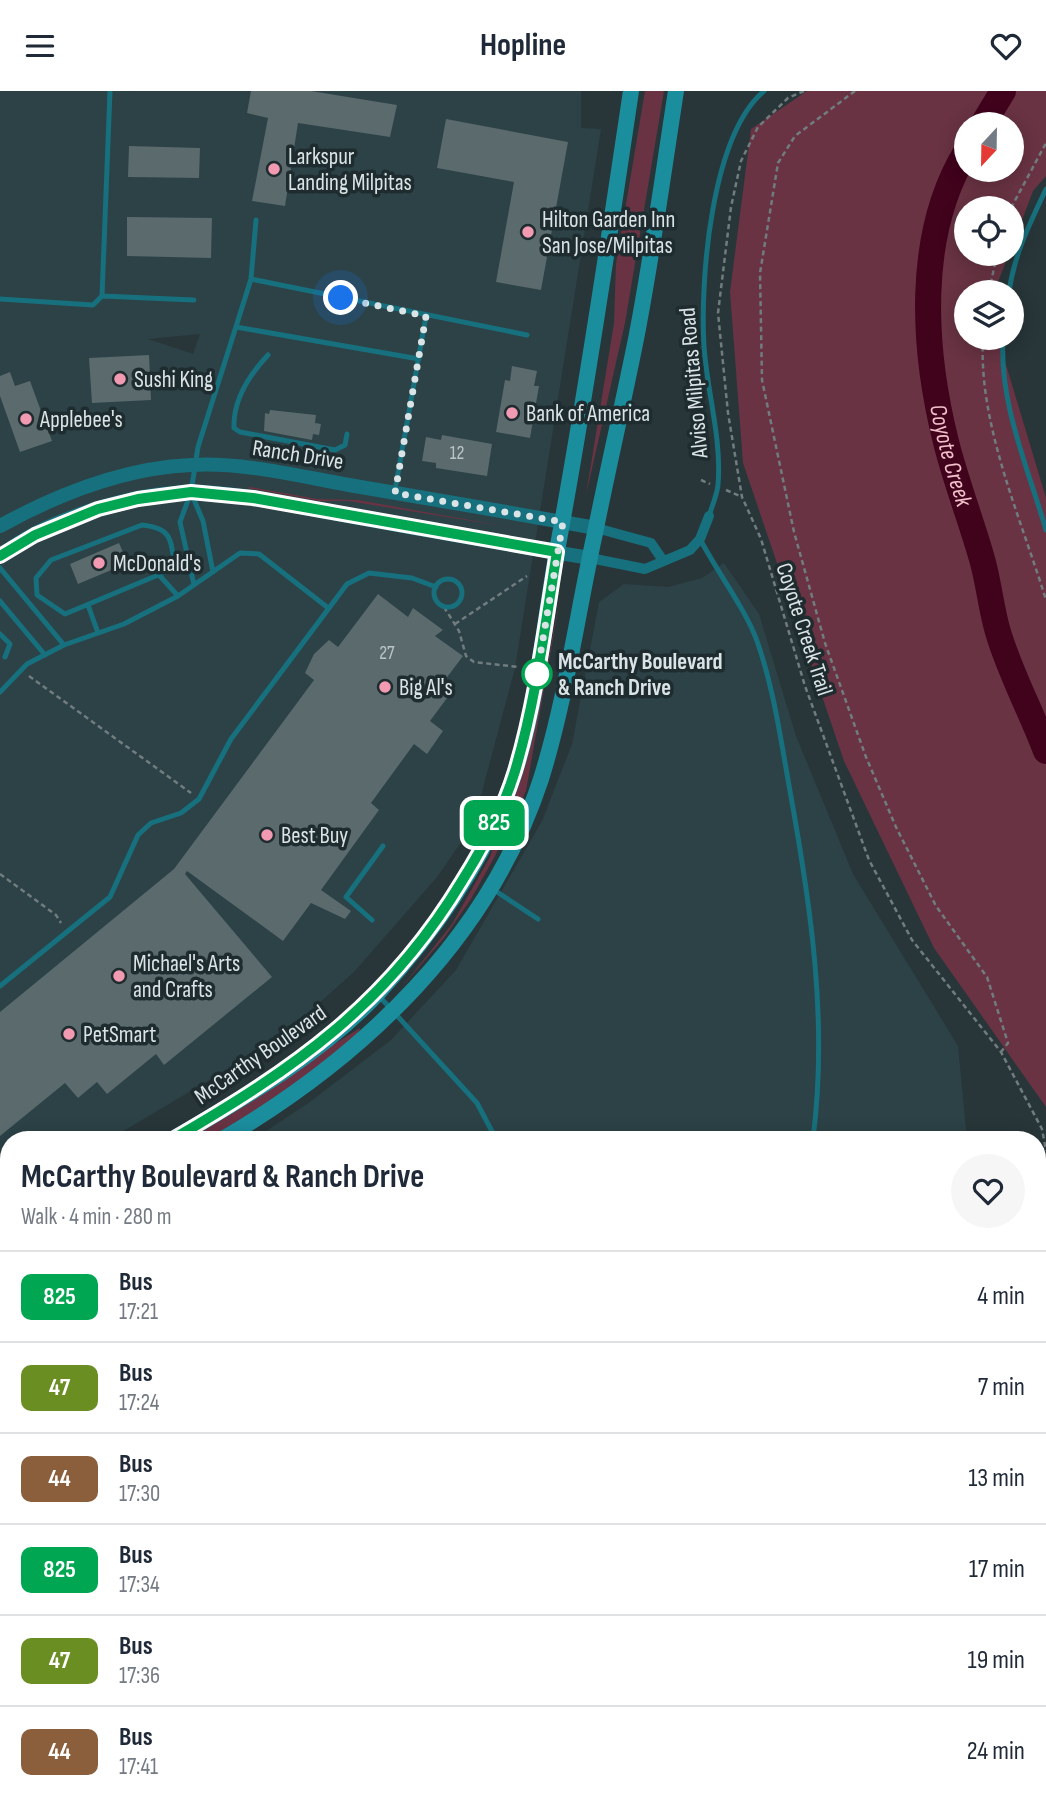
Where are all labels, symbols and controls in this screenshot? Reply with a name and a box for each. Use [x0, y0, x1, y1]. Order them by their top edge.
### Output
text: Hopline [480, 26, 566, 65]
icon: menu [21, 27, 59, 65]
icon: heart [987, 27, 1025, 65]
north arrow [954, 112, 1024, 182]
map controls [954, 112, 1024, 350]
place label: Larkspur Landing Milpitas [288, 143, 412, 197]
marker: Larkspur Landing Milpitas [266, 161, 282, 177]
button: locate [954, 196, 1024, 266]
place label: Hilton Garden Inn San Jose/Milpitas [542, 206, 675, 260]
marker: Hilton Garden Inn San Jose/Milpitas [520, 224, 536, 240]
your location [323, 280, 358, 315]
button: layers [954, 280, 1024, 350]
street label: Alviso Milpitas Road [673, 306, 715, 460]
place label: Sushi King [134, 366, 213, 394]
marker: Sushi King [112, 371, 128, 387]
place label: Bank of America [526, 400, 650, 428]
water label: Coyote Creek [923, 402, 979, 511]
marker: Bank of America [504, 405, 520, 421]
place label: Applebee's [39, 406, 123, 434]
marker: Applebee's [18, 411, 34, 427]
street label: Ranch Drive [250, 434, 345, 476]
house number: 12 [450, 442, 464, 465]
place label: McDonald's [113, 550, 201, 578]
marker: McDonald's [91, 555, 107, 571]
street label: Coyote Creek Trail [769, 559, 839, 699]
house number: 27 [379, 642, 395, 665]
place label: McCarthy Boulevard & Ranch Drive [558, 648, 723, 702]
marker: McCarthy Boulevard & Ranch Drive [522, 659, 552, 689]
place label: Big Al's [399, 674, 453, 702]
marker: Big Al's [377, 679, 393, 695]
line badge: 825 [454, 800, 534, 846]
text: 825 [478, 808, 510, 837]
place label: Best Buy [281, 822, 348, 850]
marker: Best Buy [259, 827, 275, 843]
place label: Michael's Arts and Crafts [133, 950, 240, 1004]
marker: Michael's Arts and Crafts [111, 968, 127, 984]
street label: McCarthy Boulevard [189, 999, 332, 1111]
place label: PetSmart [83, 1021, 156, 1049]
marker: PetSmart [61, 1026, 77, 1042]
button: heart [951, 1154, 1025, 1228]
text: McCarthy Boulevard & Ranch Drive [21, 1157, 424, 1197]
text: Walk · 4 min · 280 m [21, 1203, 171, 1231]
text: Bus [119, 1267, 153, 1298]
text: 4 min [977, 1281, 1025, 1312]
text: 825 [43, 1282, 76, 1311]
text: 17:21 [119, 1298, 158, 1326]
text: Bus [119, 1358, 153, 1389]
text: 7 min [978, 1372, 1025, 1403]
text: 47 [49, 1373, 70, 1402]
text: 17:24 [119, 1389, 159, 1417]
text: Bus [119, 1449, 153, 1480]
text: 13 min [968, 1463, 1025, 1494]
text: 44 [48, 1464, 71, 1493]
text: 17:30 [119, 1480, 160, 1508]
text: Bus [119, 1540, 153, 1571]
text: 17 min [969, 1554, 1025, 1585]
text: 825 [43, 1555, 76, 1584]
text: 17:34 [119, 1571, 160, 1599]
text: Bus [119, 1631, 153, 1662]
text: 19 min [968, 1645, 1025, 1676]
text: 47 [49, 1646, 70, 1675]
text: 17:36 [119, 1662, 160, 1690]
text: Bus [119, 1722, 153, 1753]
text: 24 min [967, 1736, 1025, 1767]
text: 44 [48, 1737, 71, 1766]
text: 17:41 [119, 1753, 158, 1781]

